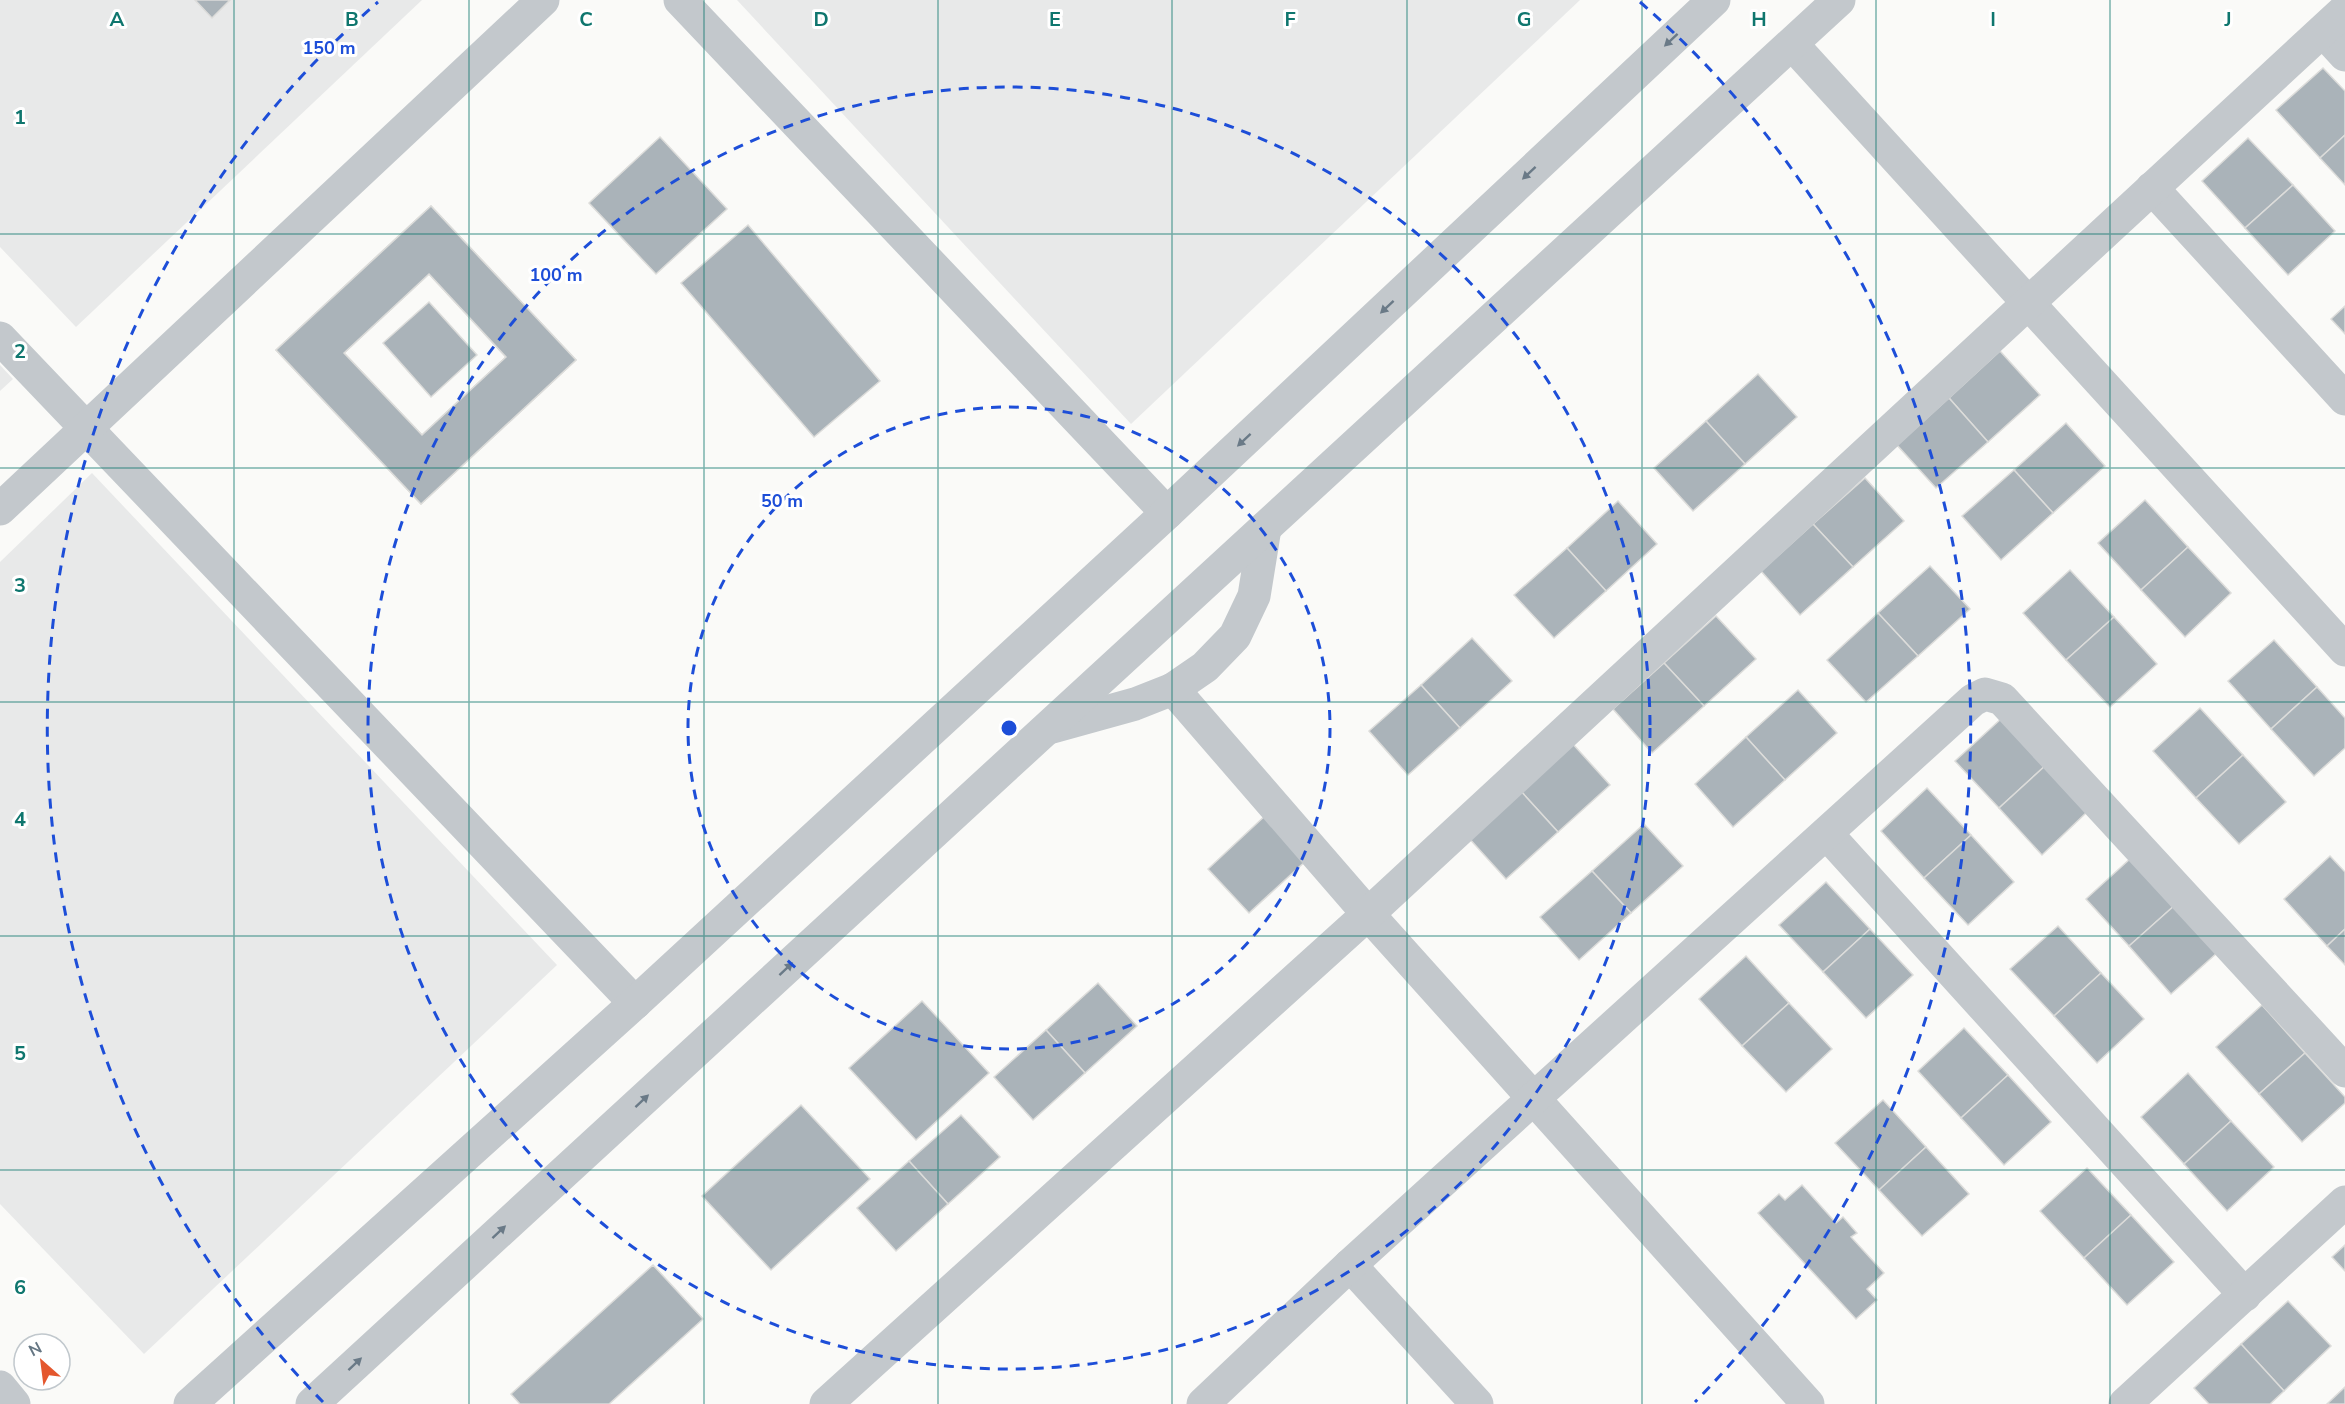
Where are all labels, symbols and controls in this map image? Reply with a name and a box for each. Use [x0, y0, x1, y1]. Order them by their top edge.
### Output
text: A [110, 6, 125, 33]
text: B [345, 6, 359, 33]
text: C [579, 6, 593, 33]
text: D [813, 6, 829, 33]
text: E [1049, 6, 1061, 33]
text: F [1284, 6, 1296, 33]
text: G [1517, 6, 1531, 33]
text: H [1751, 6, 1767, 33]
text: I [1990, 6, 1996, 33]
text: J [2223, 6, 2232, 33]
one-way arrow [1664, 33, 1679, 47]
text: 150 m [302, 36, 356, 60]
text: 1 [14, 104, 26, 131]
one-way arrow [1522, 166, 1536, 180]
text: 100 m [529, 263, 583, 287]
one-way arrow [1380, 299, 1394, 313]
text: 2 [14, 338, 26, 365]
one-way arrow [1237, 433, 1252, 447]
text: 50 m [761, 489, 803, 513]
text: 3 [14, 572, 26, 599]
centre of rings [999, 718, 1019, 738]
text: 4 [14, 806, 26, 833]
one-way arrow [778, 962, 793, 976]
text: 5 [14, 1040, 26, 1067]
one-way arrow [635, 1094, 649, 1108]
one-way arrow [491, 1226, 505, 1240]
text: 6 [14, 1274, 26, 1301]
north arrow [12, 1332, 72, 1392]
text: N [25, 1337, 46, 1362]
one-way arrow [348, 1358, 362, 1372]

